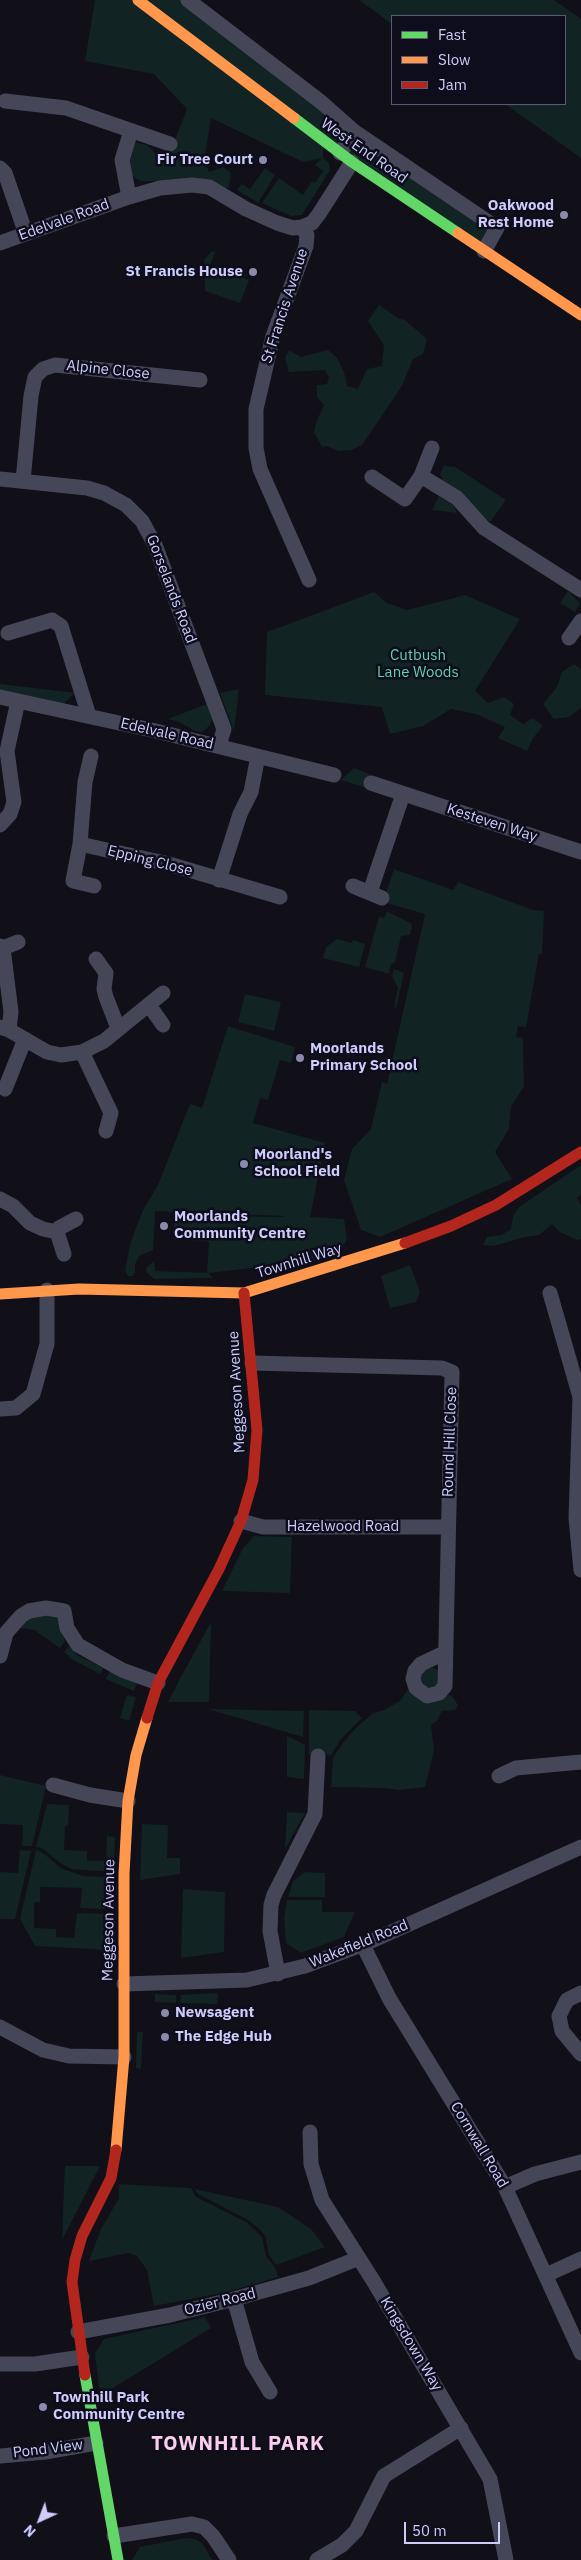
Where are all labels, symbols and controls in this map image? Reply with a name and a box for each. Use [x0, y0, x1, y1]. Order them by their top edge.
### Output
legend [391, 15, 566, 105]
text: Fast [438, 25, 466, 44]
text: Slow [438, 50, 471, 69]
text: Jam [438, 75, 467, 94]
street label: West End Road [317, 115, 411, 187]
place label: Fir Tree Court [157, 151, 253, 169]
marker: Fir Tree Court [257, 154, 269, 166]
street label: Edelvale Road [16, 195, 112, 245]
place label: Oakwood Rest Home [478, 197, 554, 232]
marker: Oakwood Rest Home [558, 209, 570, 221]
street label: St Francis Avenue [258, 246, 312, 366]
place label: St Francis House [125, 263, 243, 281]
marker: St Francis House [247, 266, 259, 278]
street label: Alpine Close [65, 357, 151, 383]
street label: Gorselands Road [142, 532, 200, 646]
park label: Cutbush Lane Woods [377, 647, 459, 682]
street label: Edelvale Road [119, 715, 215, 753]
street label: Kesteven Way [444, 800, 540, 846]
street label: Epping Close [106, 842, 194, 880]
place label: Moorlands Primary School [310, 1040, 417, 1075]
marker: Moorlands Primary School [294, 1052, 306, 1064]
place label: Moorland's School Field [254, 1146, 340, 1181]
marker: Moorland's School Field [238, 1158, 250, 1170]
place label: Moorlands Community Centre [174, 1208, 306, 1243]
marker: Moorlands Community Centre [158, 1220, 170, 1232]
street label: Townhill Way [254, 1239, 344, 1283]
street label: Meggeson Avenue [225, 1330, 249, 1454]
street label: Round Hill Close [439, 1387, 461, 1497]
street label: Hazelwood Road [287, 1518, 399, 1536]
street label: Meggeson Avenue [99, 1859, 119, 1981]
street label: Wakefield Road [307, 1916, 411, 1972]
place label: Newsagent [175, 2004, 254, 2022]
marker: Newsagent [159, 2007, 171, 2019]
place label: The Edge Hub [175, 2028, 272, 2046]
marker: The Edge Hub [159, 2031, 171, 2043]
street label: Cornwall Road [446, 2099, 512, 2191]
street label: Ozier Road [182, 2284, 258, 2320]
street label: Kingsdown Way [376, 2294, 446, 2394]
place label: Townhill Park Community Centre [53, 2389, 185, 2424]
marker: Townhill Park Community Centre [37, 2401, 49, 2413]
district label: TOWNHILL PARK [150, 2432, 326, 2456]
street label: Pond View [12, 2436, 84, 2462]
north arrow [15, 2495, 65, 2545]
scale bar [406, 2512, 502, 2544]
text: N [20, 2521, 40, 2541]
text: 50 m [412, 2521, 447, 2540]

